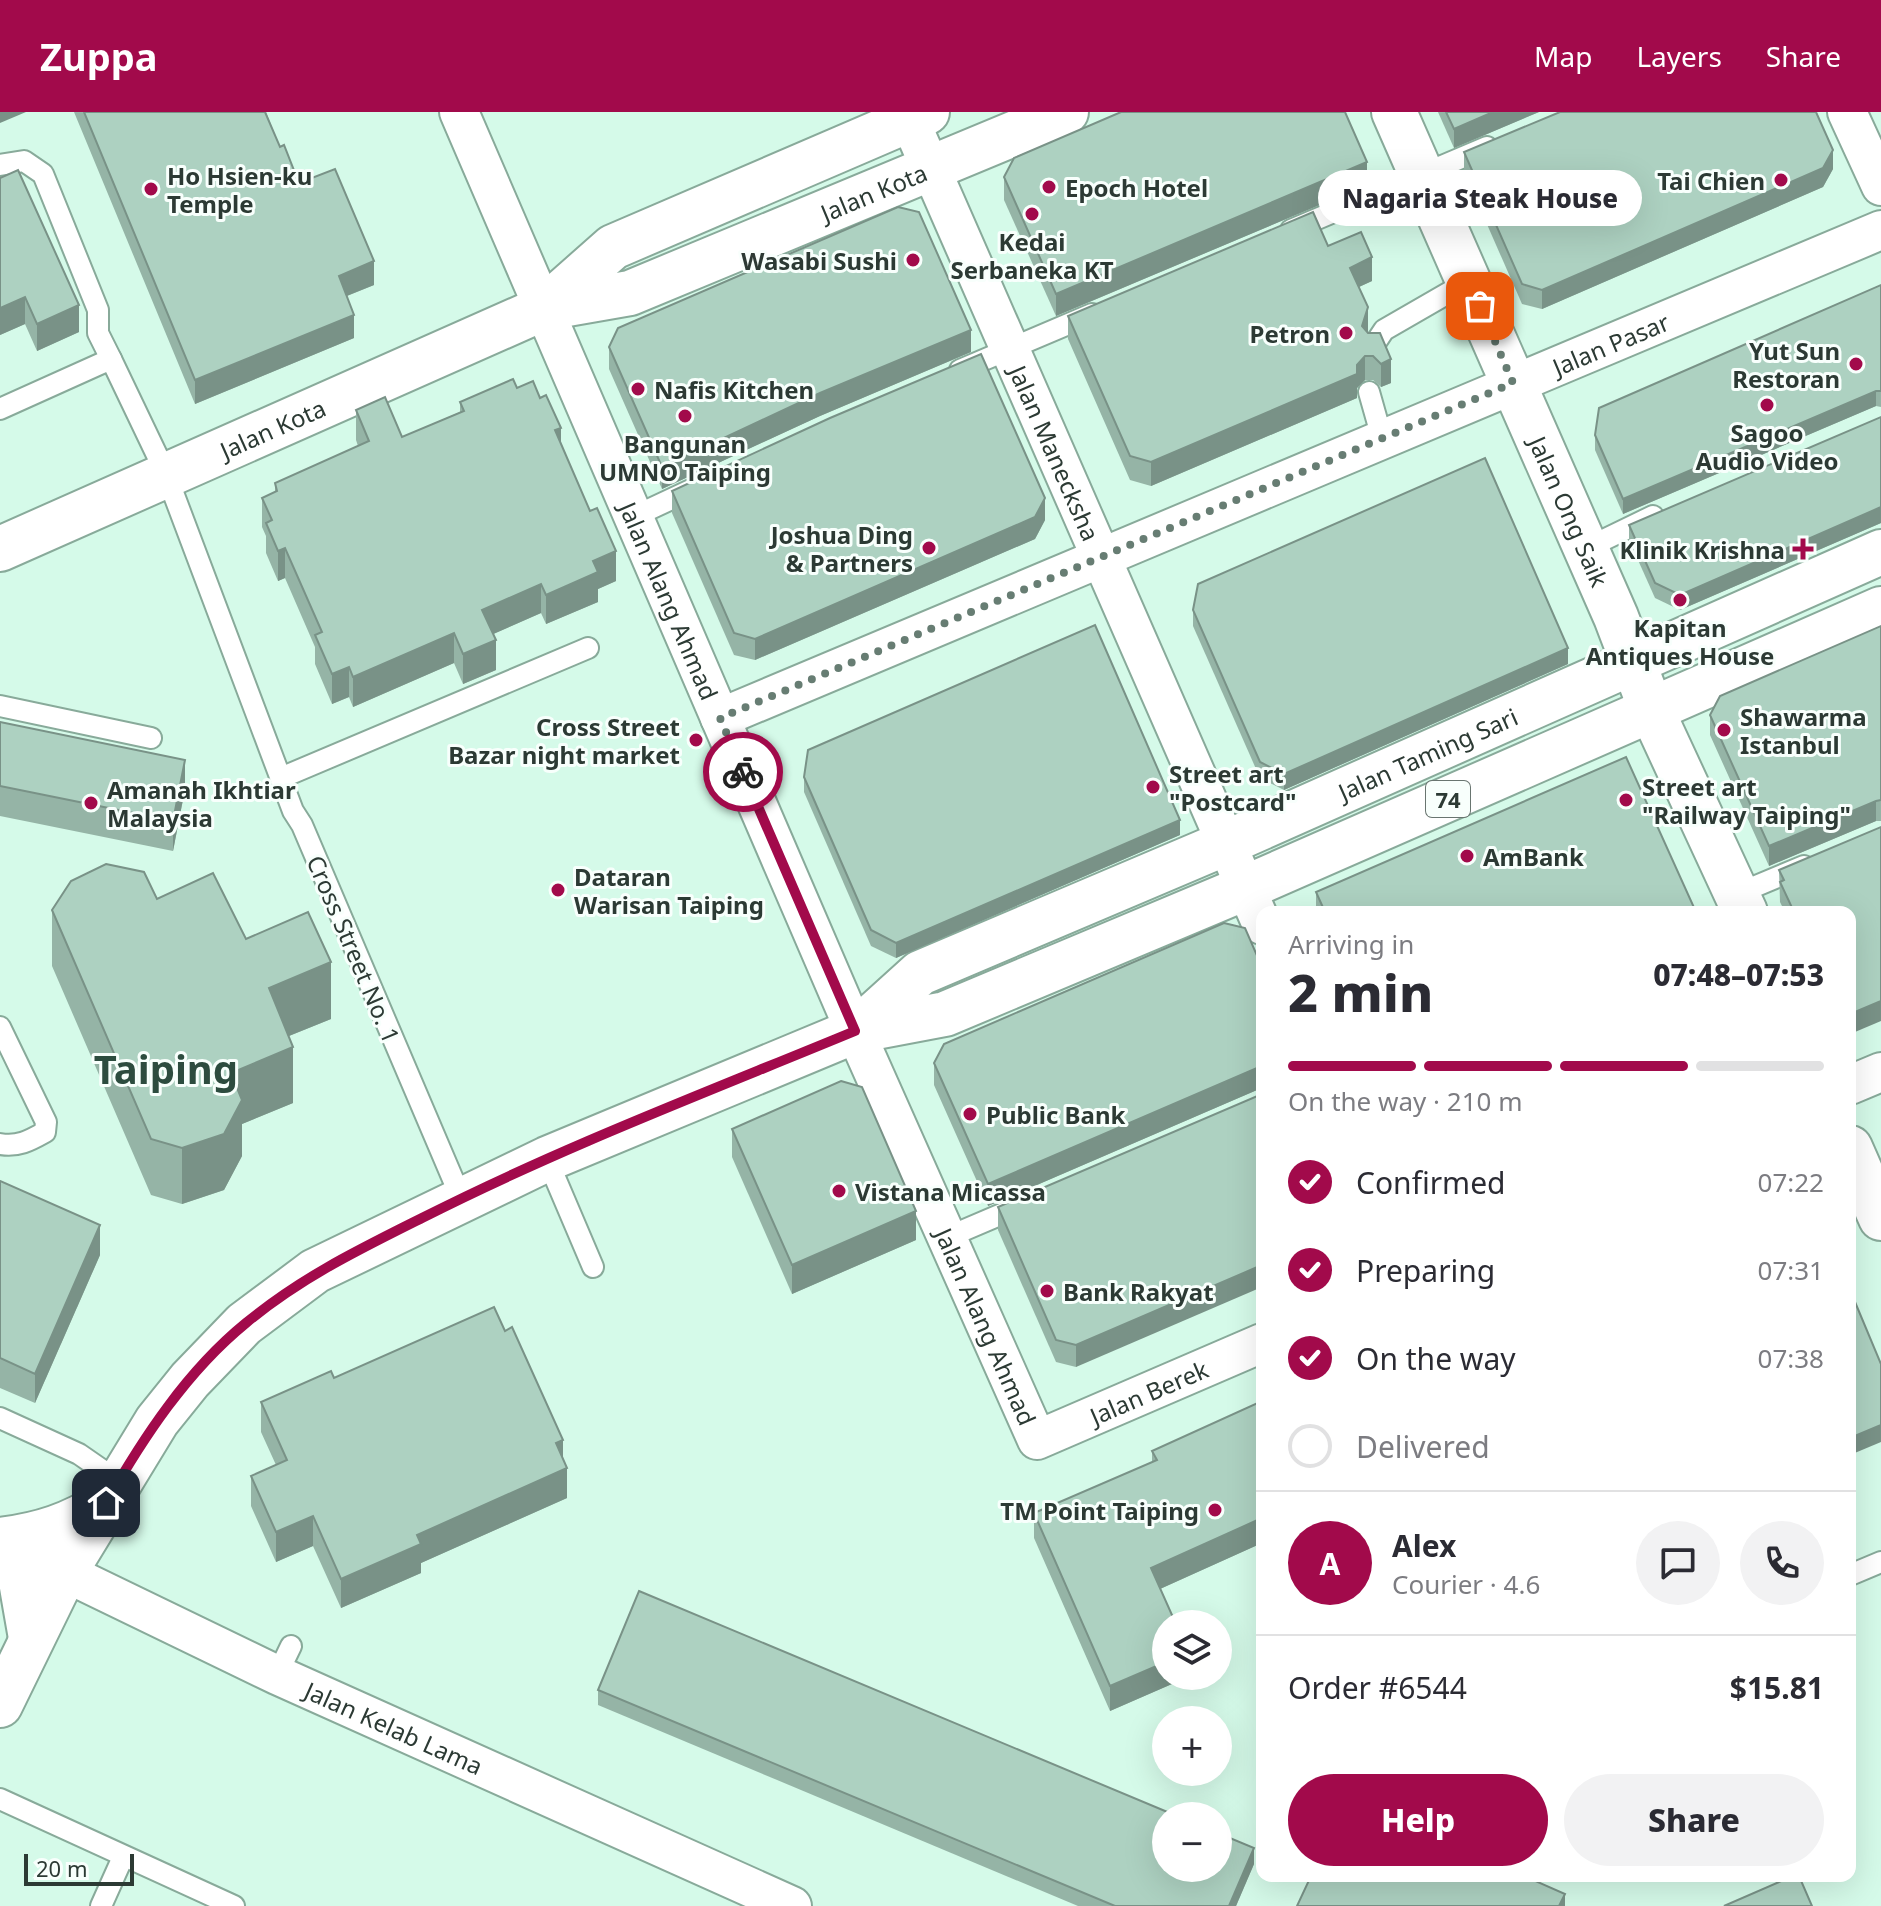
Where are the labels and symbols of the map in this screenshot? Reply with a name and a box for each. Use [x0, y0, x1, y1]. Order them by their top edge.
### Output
street label: Jalan Kota [814, 155, 932, 229]
place label: Ho Hsien-ku Temple [167, 159, 312, 220]
place label: Tai Chien [1657, 164, 1765, 197]
callout: Nagaria Steak House [1318, 170, 1642, 226]
place label: Epoch Hotel [1065, 171, 1208, 204]
marker: Tai Chien [1772, 171, 1790, 189]
marker: Epoch Hotel [1040, 178, 1058, 196]
marker: Ho Hsien-ku Temple [142, 180, 160, 198]
marker: Kedai Serbaneka KT [1023, 205, 1041, 223]
place label: Kedai Serbaneka KT [950, 225, 1114, 286]
place label: Wasabi Sushi [741, 244, 897, 277]
marker: Wasabi Sushi [904, 251, 922, 269]
pin [1446, 272, 1514, 340]
street label: Jalan Pasar [1545, 304, 1674, 384]
place label: Petron [1250, 317, 1330, 350]
marker: Petron [1337, 324, 1355, 342]
place label: Yut Sun Restoran [1732, 334, 1840, 395]
marker: Yut Sun Restoran [1847, 355, 1865, 373]
street label: Jalan Manecksha [1001, 358, 1108, 546]
place label: Nafis Kitchen [654, 373, 814, 406]
marker: Nafis Kitchen [629, 380, 647, 398]
street label: Jalan Kota [213, 390, 330, 467]
marker: Sagoo Audio Video [1758, 396, 1776, 414]
marker: Bangunan UMNO Taiping [676, 407, 694, 425]
place label: Sagoo Audio Video [1695, 416, 1839, 477]
place label: Bangunan UMNO Taiping [599, 427, 771, 488]
street label: Jalan Ong Saik [1521, 429, 1617, 592]
street label: Jalan Alang Ahmad [612, 495, 727, 705]
place label: Joshua Ding & Partners [769, 518, 913, 579]
place label: Klinik Krishna [1619, 533, 1785, 566]
marker: Klinik Krishna [1792, 538, 1814, 560]
marker: Joshua Ding & Partners [920, 539, 938, 557]
marker: Kapitan Antiques House [1671, 591, 1689, 609]
place label: Kapitan Antiques House [1586, 611, 1774, 672]
street label: Jalan Taming Sari [1331, 699, 1522, 809]
place label: Shawarma Istanbul [1740, 700, 1867, 761]
place label: Cross Street Bazar night market [448, 710, 680, 771]
marker: Shawarma Istanbul [1715, 721, 1733, 739]
marker: Cross Street Bazar night market [687, 731, 705, 749]
courier [703, 732, 783, 812]
place label: Street art "Postcard" [1169, 757, 1297, 818]
place label: Street art "Railway Taiping" [1642, 770, 1851, 831]
place label: Amanah Ikhtiar Malaysia [107, 773, 296, 834]
marker: Street art "Postcard" [1144, 778, 1162, 796]
road number: 74 [1426, 781, 1470, 817]
marker: Street art "Railway Taiping" [1617, 791, 1635, 809]
marker: Amanah Ikhtiar Malaysia [82, 794, 100, 812]
place label: AmBank [1483, 840, 1584, 873]
marker: AmBank [1458, 847, 1476, 865]
street label: Cross Street No. 1 [300, 850, 408, 1048]
place label: Dataran Warisan Taiping [574, 860, 764, 921]
marker: Dataran Warisan Taiping [549, 881, 567, 899]
district label: Taiping [94, 1041, 238, 1096]
place label: Public Bank [986, 1098, 1126, 1131]
marker: Public Bank [961, 1105, 979, 1123]
place label: Vistana Micassa [855, 1175, 1046, 1208]
marker: Vistana Micassa [830, 1182, 848, 1200]
street label: Jalan Alang Ahmad [927, 1221, 1045, 1430]
place label: Bank Rakyat [1063, 1275, 1214, 1308]
marker: Bank Rakyat [1038, 1282, 1056, 1300]
street label: Jalan Berek [1083, 1352, 1213, 1433]
pin [72, 1469, 140, 1537]
place label: TM Point Taiping [1000, 1494, 1199, 1527]
marker: TM Point Taiping [1206, 1501, 1224, 1519]
street label: Jalan Kelab Lama [298, 1672, 488, 1782]
scale bar [24, 1850, 134, 1886]

